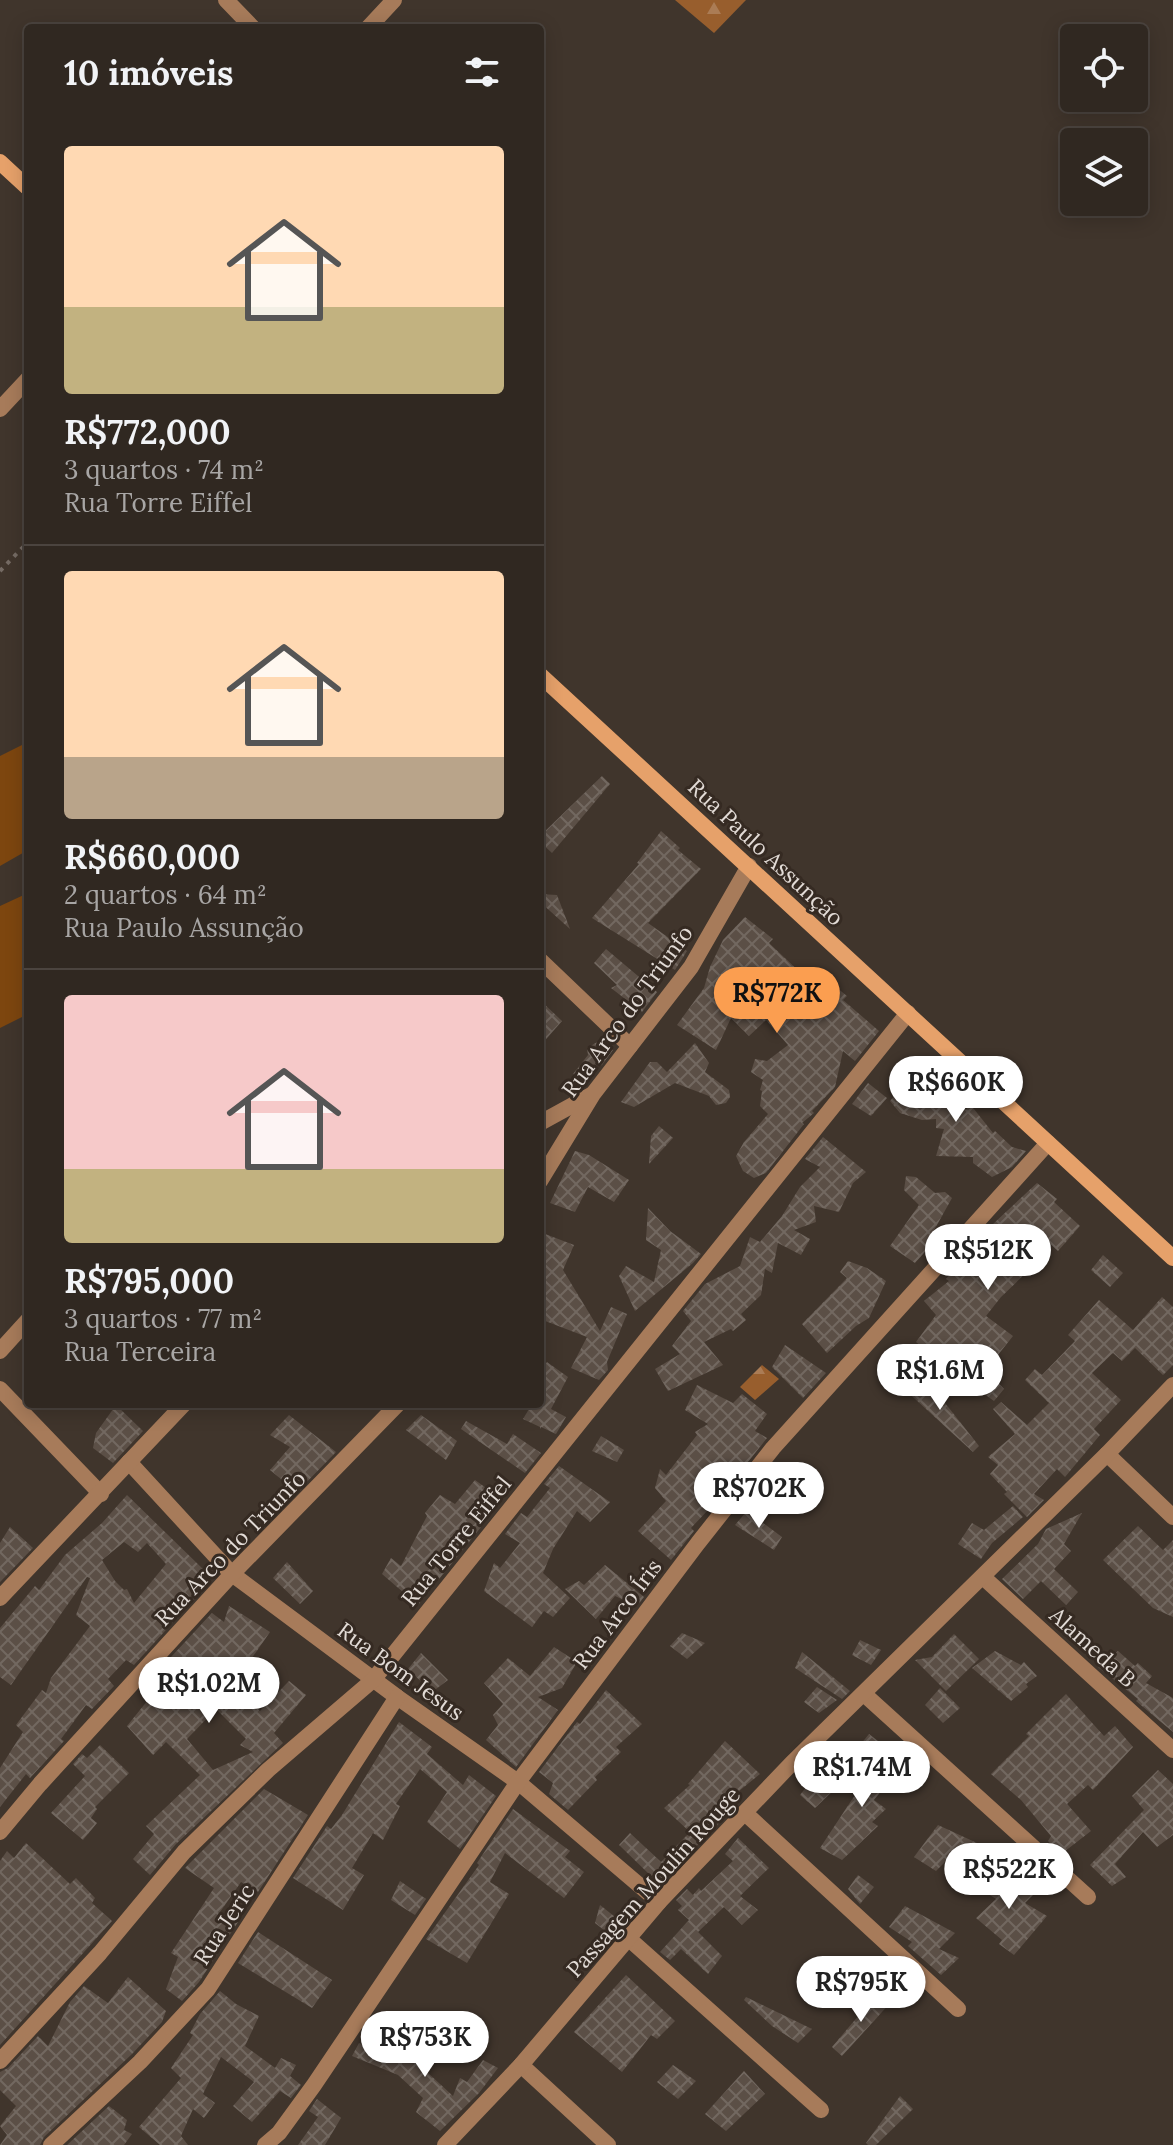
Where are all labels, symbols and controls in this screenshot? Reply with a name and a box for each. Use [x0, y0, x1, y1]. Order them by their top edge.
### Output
map controls [1060, 24, 1148, 216]
button: locate [1060, 24, 1148, 112]
icon: filters [460, 50, 504, 94]
text: 10 imóveis [64, 51, 234, 94]
button: layers [1060, 128, 1148, 216]
icon: home [212, 198, 356, 342]
text: R$772,000 [64, 410, 231, 453]
text: 3 quartos · 74 m² [64, 453, 264, 486]
text: Rua Torre Eiffel [64, 486, 252, 519]
icon: home [212, 623, 356, 767]
street label: Rua Paulo Assunção [682, 773, 850, 931]
text: R$660,000 [64, 835, 240, 878]
text: 2 quartos · 64 m² [64, 878, 267, 911]
text: Rua Paulo Assunção [64, 911, 304, 944]
street label: Rua Arco do Triunfo [555, 920, 699, 1102]
pin: R$772K [712, 967, 842, 1035]
text: R$772K [732, 976, 822, 1009]
icon: home [212, 1047, 356, 1191]
pin: R$660K [891, 1056, 1021, 1124]
text: R$660K [907, 1065, 1005, 1098]
pin: R$512K [923, 1224, 1053, 1292]
text: R$512K [943, 1233, 1033, 1266]
text: R$795,000 [64, 1259, 234, 1302]
text: 3 quartos · 77 m² [64, 1302, 262, 1335]
text: Rua Terceira [64, 1335, 216, 1368]
pin: R$1.6M [875, 1344, 1005, 1412]
text: R$1.6M [895, 1353, 985, 1386]
pin: R$702K [694, 1462, 824, 1530]
street label: Rua Arco do Triunfo [149, 1464, 311, 1632]
street label: Rua Torre Eiffel [395, 1470, 517, 1612]
text: R$702K [712, 1471, 806, 1504]
street label: Rua Arco Íris [567, 1553, 667, 1675]
street label: Alameda B [1043, 1600, 1142, 1693]
street label: Rua Bom Jesus [332, 1616, 470, 1726]
pin: R$1.02M [135, 1657, 283, 1725]
text: R$1.02M [156, 1666, 262, 1699]
pin: R$1.74M [788, 1741, 936, 1809]
text: R$1.74M [812, 1750, 912, 1783]
street label: Passagem Moulin Rouge [560, 1781, 746, 1983]
pin: R$522K [944, 1843, 1074, 1911]
text: R$522K [962, 1852, 1056, 1885]
street label: Rua Jeric [187, 1878, 261, 1970]
pin: R$795K [796, 1956, 926, 2024]
text: R$795K [815, 1965, 907, 1998]
pin: R$753K [360, 2011, 490, 2079]
text: R$753K [379, 2020, 471, 2053]

